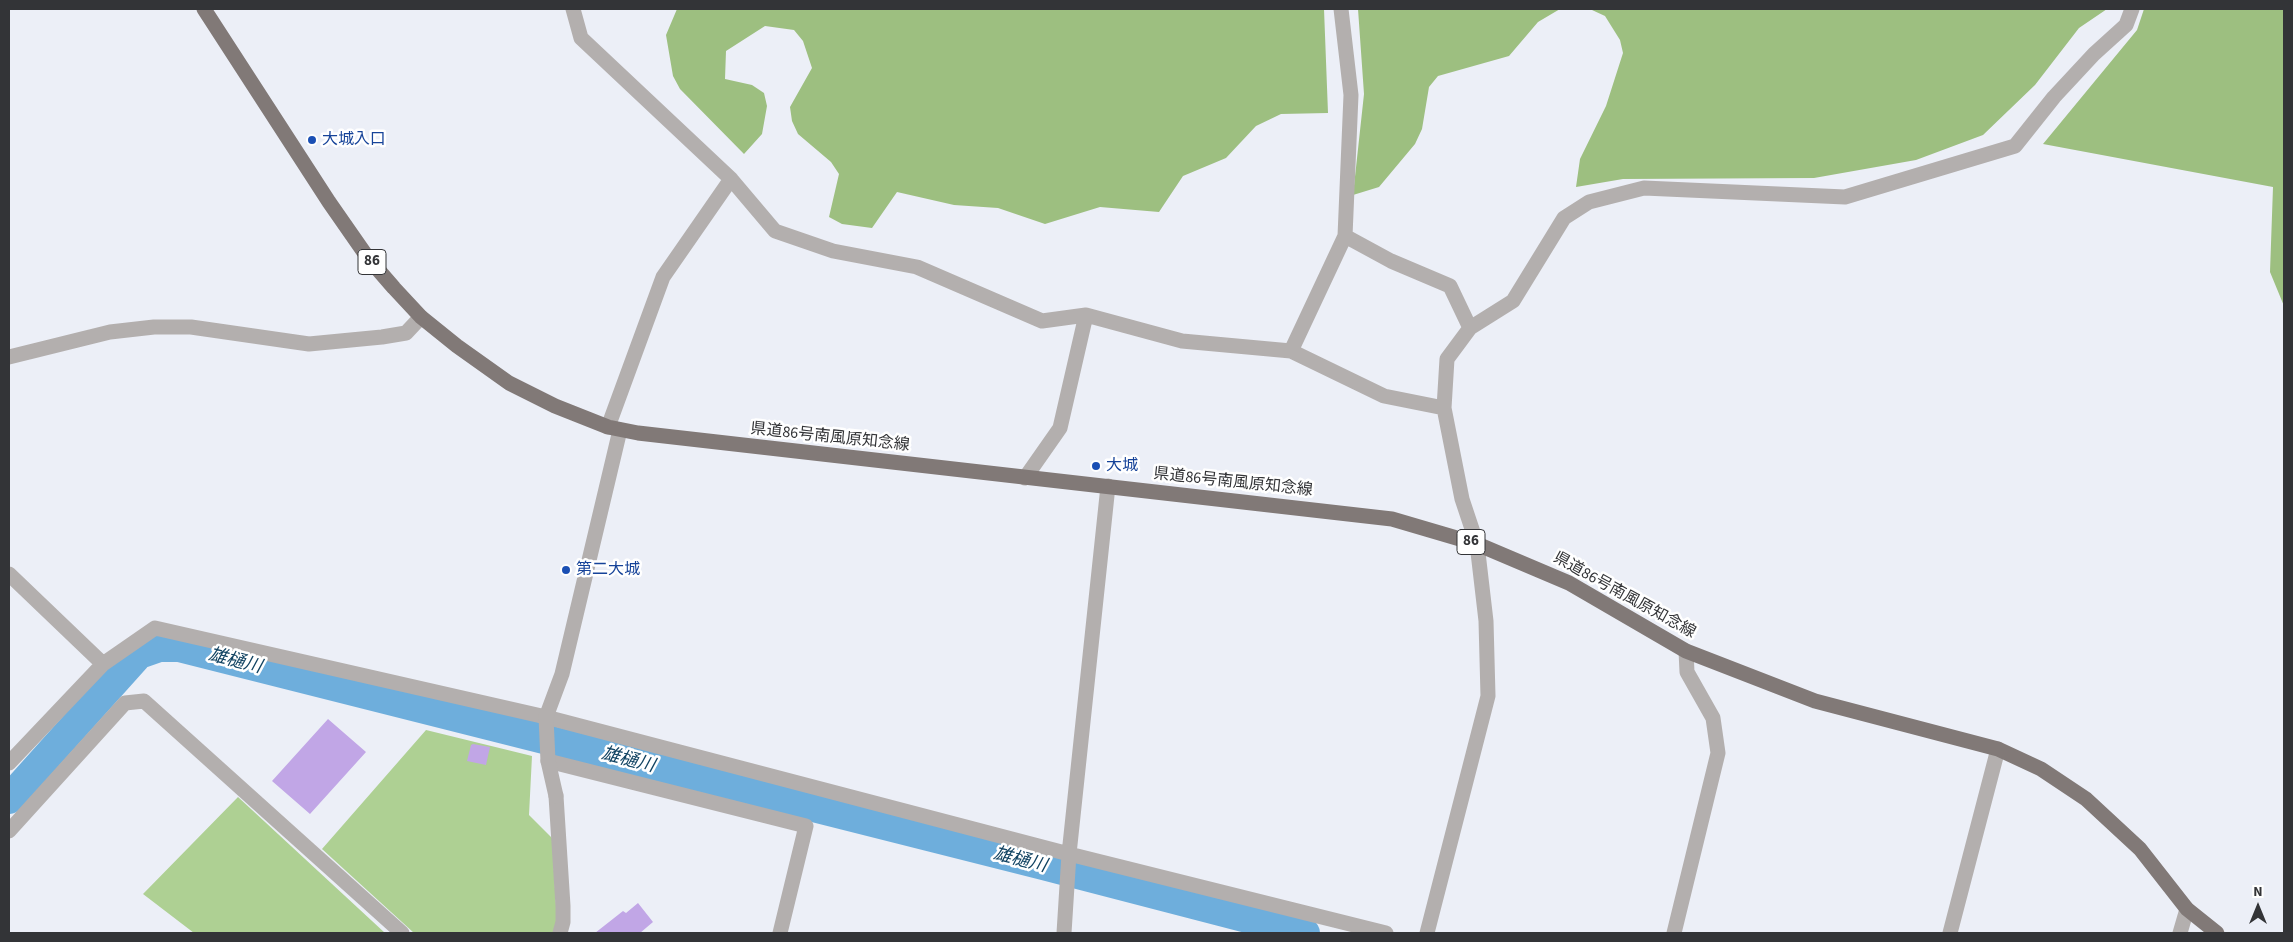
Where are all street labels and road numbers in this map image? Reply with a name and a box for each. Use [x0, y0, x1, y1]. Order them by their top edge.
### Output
road number: 86 [358, 250, 386, 274]
street label: 県道86号南風原知念線 [749, 420, 911, 456]
street label: 県道86号南風原知念線 [1152, 465, 1314, 501]
road number: 86 [1457, 530, 1485, 554]
street label: 県道86号南風原知念線 [1549, 549, 1699, 643]

